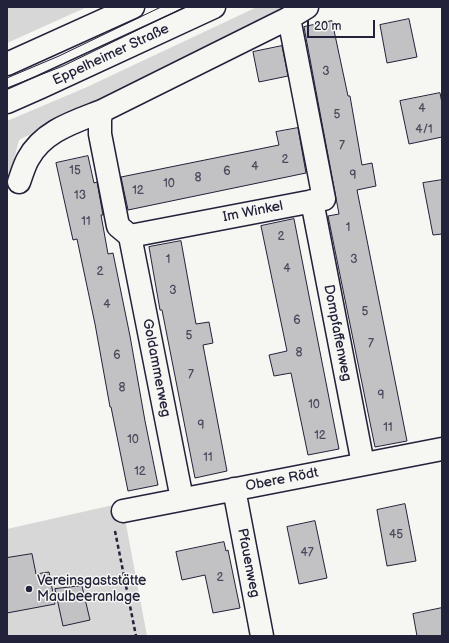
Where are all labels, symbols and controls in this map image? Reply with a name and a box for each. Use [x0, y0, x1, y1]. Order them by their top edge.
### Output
scale bar [309, 12, 377, 38]
text: 20 m [314, 19, 341, 34]
street label: Eppelheimer Straße [50, 21, 172, 89]
house number: 3 [322, 65, 330, 79]
house number: 4 [418, 102, 426, 116]
house number: 5 [334, 108, 340, 122]
house number: 4/1 [415, 123, 433, 137]
house number: 7 [339, 139, 345, 153]
house number: 2 [281, 153, 289, 167]
house number: 4 [251, 160, 259, 174]
house number: 15 [69, 164, 81, 178]
house number: 6 [223, 165, 231, 179]
house number: 9 [350, 169, 356, 183]
house number: 8 [195, 171, 201, 185]
house number: 10 [163, 177, 175, 191]
house number: 12 [132, 184, 144, 198]
house number: 13 [74, 189, 86, 203]
street label: Im Winkel [221, 198, 285, 226]
house number: 11 [81, 215, 91, 229]
house number: 1 [346, 221, 350, 235]
house number: 2 [277, 230, 285, 244]
house number: 1 [166, 253, 170, 267]
house number: 3 [350, 253, 358, 267]
house number: 4 [283, 262, 291, 276]
house number: 2 [96, 265, 104, 279]
street label: Dompfaffenweg [319, 283, 355, 383]
house number: 3 [169, 284, 177, 298]
house number: 4 [103, 298, 111, 312]
house number: 5 [362, 305, 368, 319]
house number: 6 [293, 314, 301, 328]
street label: Goldammerweg [138, 318, 174, 418]
house number: 5 [186, 329, 192, 343]
house number: 7 [368, 337, 374, 351]
house number: 8 [296, 346, 302, 360]
house number: 6 [113, 349, 121, 363]
house number: 7 [188, 368, 194, 382]
house number: 8 [119, 381, 125, 395]
house number: 9 [378, 389, 384, 403]
house number: 10 [308, 398, 320, 412]
house number: 9 [198, 419, 204, 433]
house number: 11 [383, 421, 393, 435]
house number: 12 [314, 429, 326, 443]
house number: 10 [127, 433, 139, 447]
house number: 11 [203, 451, 213, 465]
house number: 12 [134, 465, 146, 479]
street label: Obere Rödt [244, 465, 320, 495]
street label: Pfauenweg [233, 527, 263, 599]
house number: 45 [389, 528, 403, 542]
house number: 47 [300, 546, 314, 560]
house number: 2 [216, 571, 224, 585]
place label: Vereinsgaststätte Maulbeeranlage [37, 573, 146, 606]
marker: Vereinsgaststätte Maulbeeranlage [24, 584, 34, 594]

